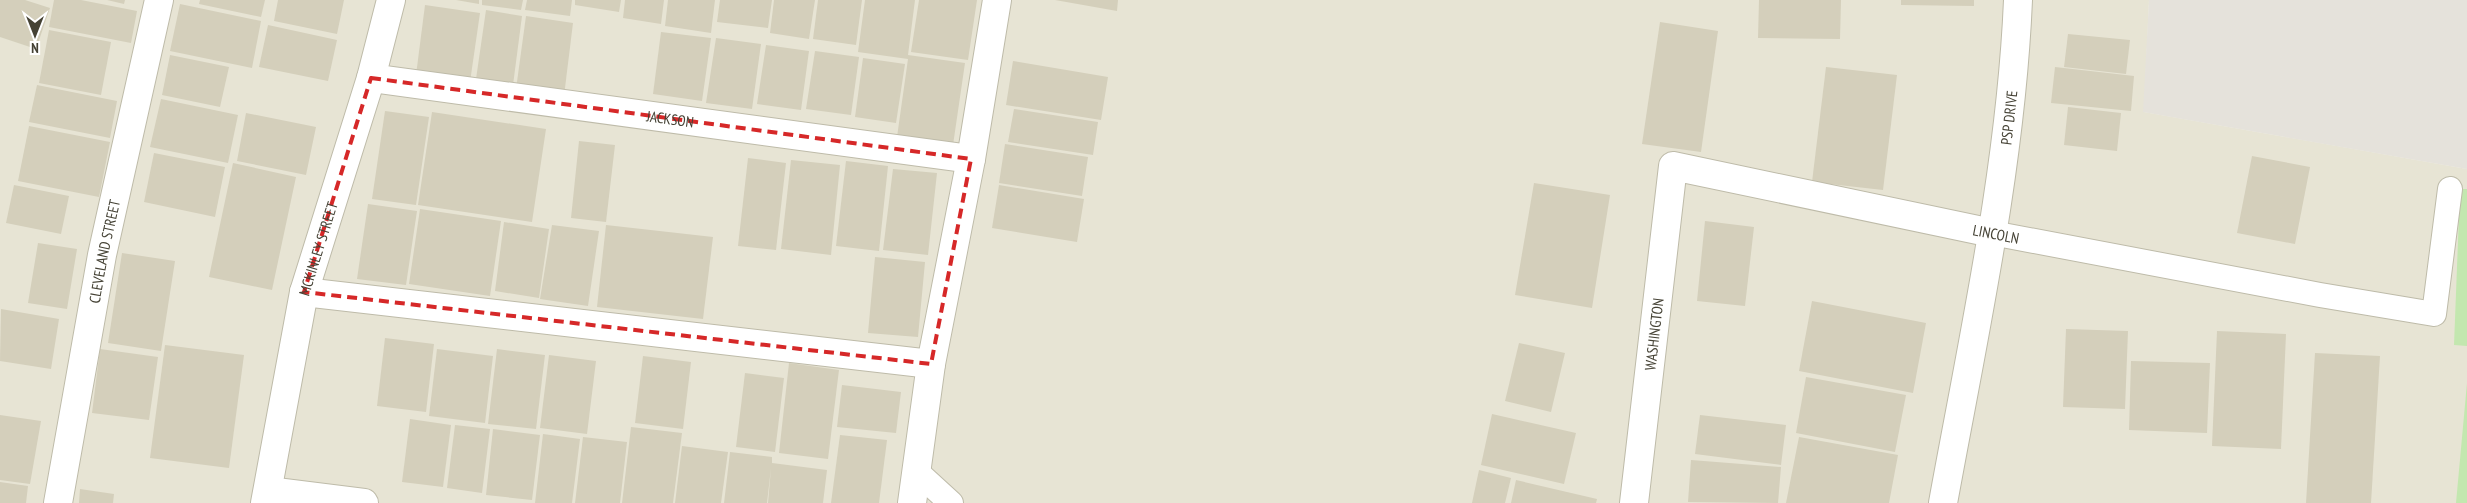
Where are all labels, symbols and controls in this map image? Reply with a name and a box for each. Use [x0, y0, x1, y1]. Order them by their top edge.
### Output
north arrow [10, 10, 60, 60]
text: N [31, 39, 39, 57]
street label: PSP DRIVE [1996, 89, 2021, 146]
street label: JACKSON [645, 106, 695, 131]
street label: CLEVELAND STREET [84, 197, 124, 305]
street label: MCKINLEY STREET [294, 199, 341, 298]
street label: LINCOLN [1971, 220, 2021, 248]
street label: WASHINGTON [1640, 297, 1667, 371]

